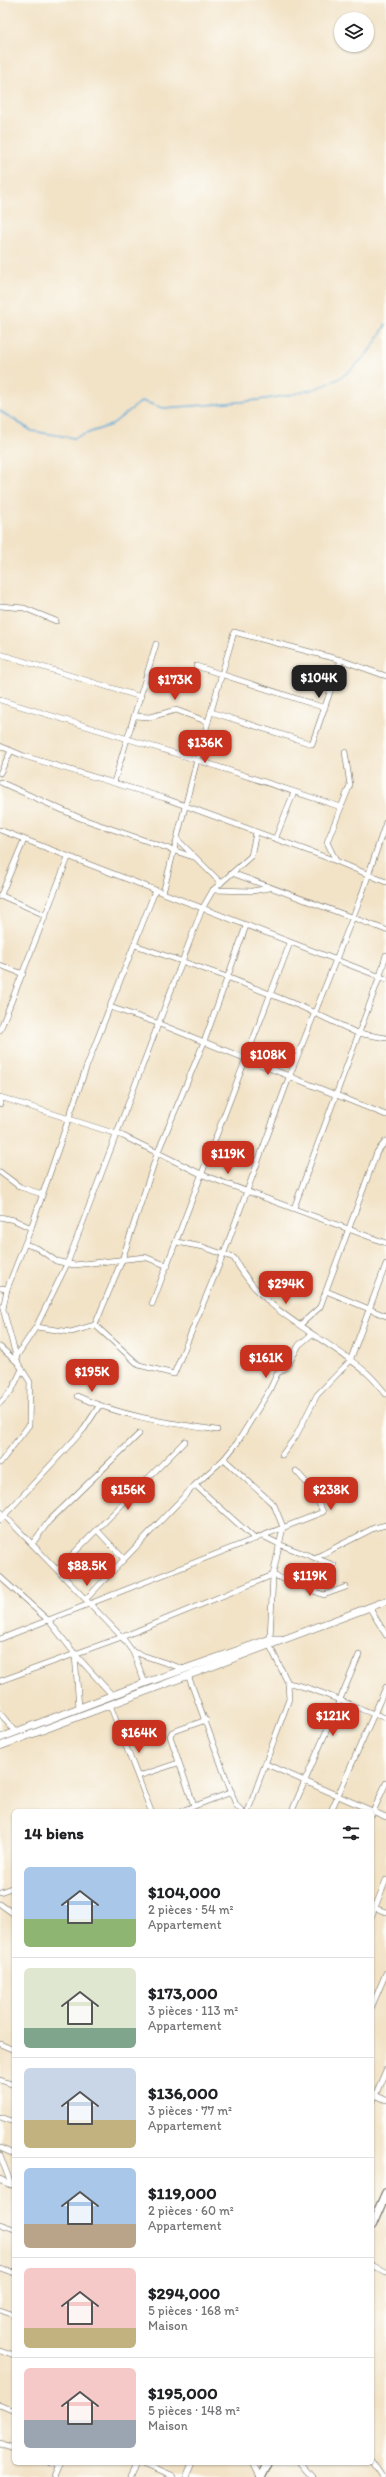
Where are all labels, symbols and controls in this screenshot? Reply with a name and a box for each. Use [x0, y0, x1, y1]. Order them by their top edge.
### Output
map controls [334, 12, 374, 52]
button: layers [334, 12, 374, 52]
pin: $104K [291, 665, 347, 699]
pin: $173K [147, 667, 203, 701]
text: $104K [301, 670, 337, 685]
text: $173K [158, 672, 192, 687]
pin: $136K [177, 730, 233, 764]
text: $136K [188, 735, 222, 750]
pin: $108K [240, 1042, 296, 1076]
text: $108K [250, 1047, 286, 1062]
pin: $119K [200, 1141, 256, 1175]
text: $119K [211, 1146, 245, 1161]
pin: $294K [258, 1271, 314, 1305]
text: $294K [268, 1276, 304, 1291]
pin: $161K [238, 1345, 294, 1379]
text: $161K [249, 1350, 283, 1365]
pin: $195K [64, 1359, 120, 1393]
text: $195K [75, 1364, 109, 1379]
pin: $156K [100, 1477, 156, 1511]
pin: $238K [303, 1477, 359, 1511]
text: $156K [111, 1482, 145, 1497]
text: $238K [313, 1482, 349, 1497]
pin: $88.5K [54, 1553, 120, 1587]
text: $88.5K [67, 1558, 107, 1573]
pin: $119K [282, 1563, 338, 1597]
text: $119K [293, 1568, 327, 1583]
pin: $121K [305, 1703, 361, 1737]
text: $121K [316, 1708, 350, 1723]
pin: $164K [111, 1720, 167, 1754]
text: $164K [121, 1725, 157, 1740]
icon: filters [340, 1822, 362, 1844]
text: 14 biens [24, 1823, 84, 1843]
text: $104,000 [148, 1882, 221, 1902]
icon: home [56, 1883, 104, 1931]
text: 2 pièces · 54 m² [148, 1902, 234, 1917]
text: Appartement [148, 1917, 222, 1932]
text: $173,000 [148, 1983, 218, 2003]
icon: home [56, 1984, 104, 2032]
text: 3 pièces · 113 m² [148, 2003, 238, 2018]
text: Appartement [148, 2018, 222, 2033]
text: $136,000 [148, 2083, 218, 2103]
icon: home [56, 2084, 104, 2132]
text: 3 pièces · 77 m² [148, 2103, 232, 2118]
text: Appartement [148, 2118, 222, 2133]
text: $119,000 [148, 2183, 217, 2203]
icon: home [56, 2184, 104, 2232]
text: 2 pièces · 60 m² [148, 2203, 234, 2218]
text: Appartement [148, 2218, 222, 2233]
text: $294,000 [148, 2283, 220, 2303]
icon: home [56, 2284, 104, 2332]
text: 5 pièces · 168 m² [148, 2303, 239, 2318]
text: Maison [148, 2318, 188, 2333]
text: $195,000 [148, 2383, 218, 2403]
icon: home [56, 2384, 104, 2432]
text: 5 pièces · 148 m² [148, 2403, 240, 2418]
text: Maison [148, 2418, 188, 2433]

